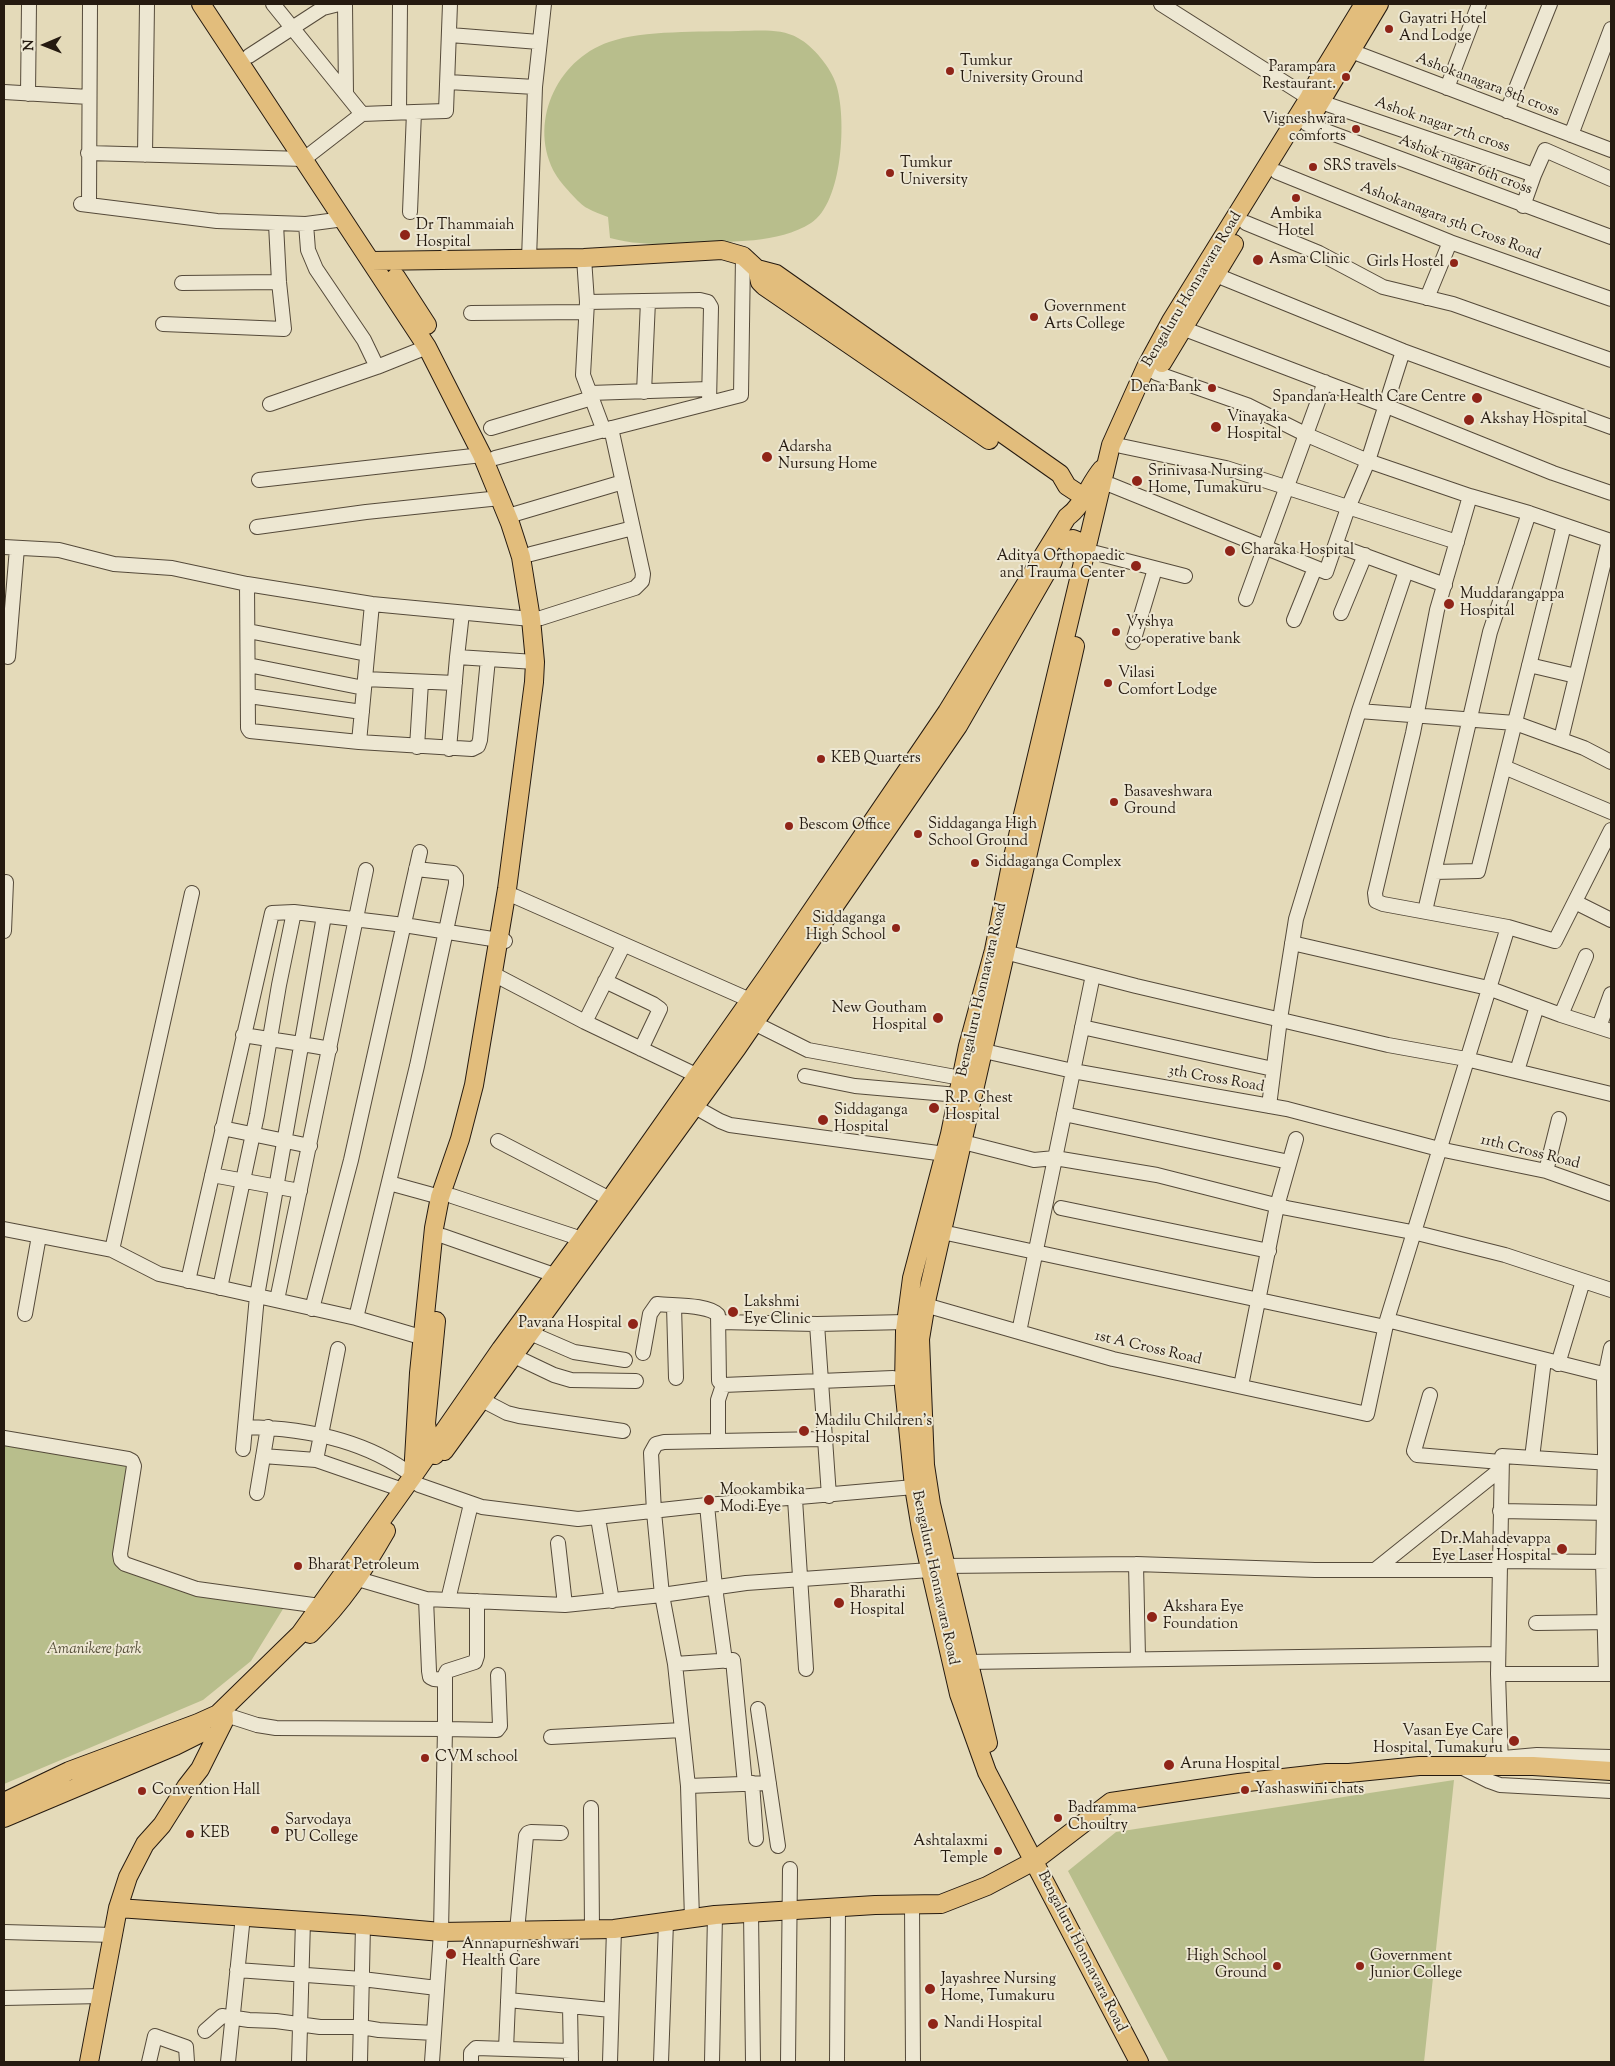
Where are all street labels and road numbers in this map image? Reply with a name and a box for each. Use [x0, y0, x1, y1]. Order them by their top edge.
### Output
street label: Ashokanagara 8th cross [1413, 50, 1561, 122]
street label: Ashok nagar 7th cross [1372, 94, 1512, 158]
street label: Ashok nagar 6th cross [1396, 132, 1534, 200]
street label: Ashokanagara 5th Cross Road [1357, 179, 1543, 265]
street label: Bengaluru Honnavara Road [1139, 209, 1247, 371]
street label: Bengaluru Honnavara Road [954, 901, 1012, 1079]
street label: 3th Cross Road [1166, 1063, 1266, 1097]
street label: 11th Cross Road [1478, 1132, 1582, 1174]
street label: 1st A Cross Road [1093, 1328, 1203, 1370]
street label: Bengaluru Honnavara Road [907, 1489, 961, 1667]
street label: Bengaluru Honnavara Road [1033, 1869, 1129, 2035]

